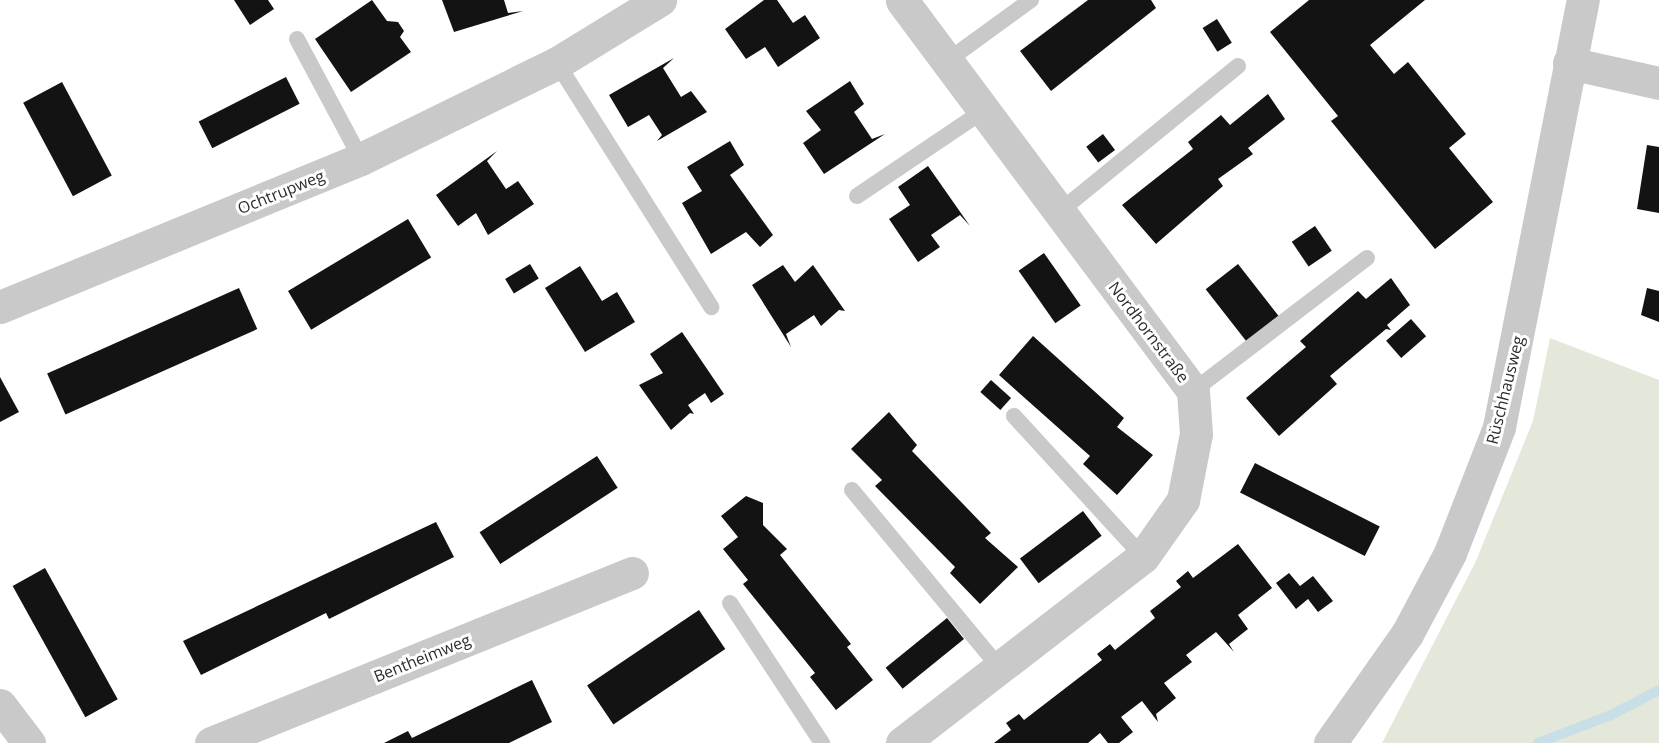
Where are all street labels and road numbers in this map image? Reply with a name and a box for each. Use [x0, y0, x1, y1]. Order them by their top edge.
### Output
street label: Ochtrupweg [235, 166, 327, 218]
street label: Nordhornstraße [1105, 278, 1193, 386]
street label: Rüschhausweg [1482, 334, 1528, 446]
street label: Bentheimweg [371, 630, 473, 686]

